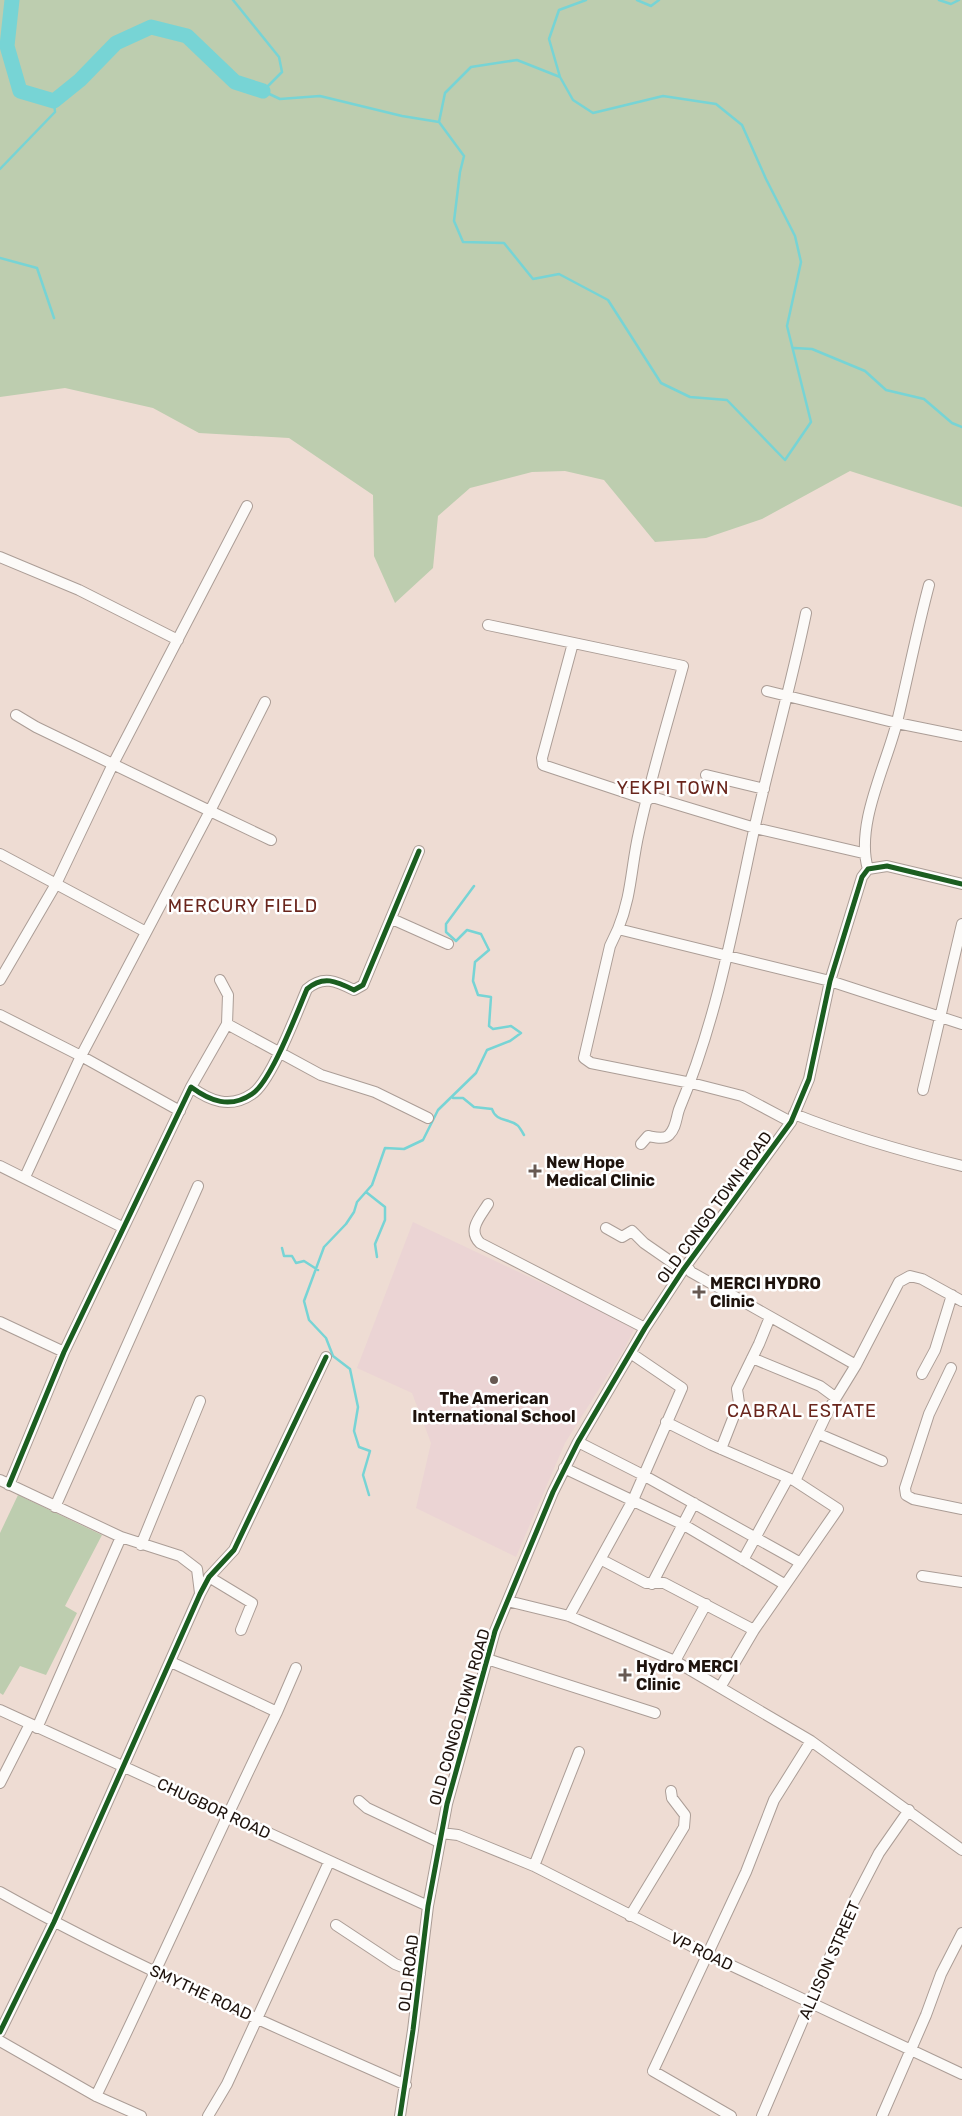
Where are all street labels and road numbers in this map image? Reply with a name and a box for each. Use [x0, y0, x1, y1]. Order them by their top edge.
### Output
street label: OLD CONGO TOWN ROAD [653, 1128, 776, 1287]
street label: OLD CONGO TOWN ROAD [425, 1627, 494, 1808]
street label: CHUGBOR ROAD [154, 1774, 274, 1843]
street label: ALLISON STREET [795, 1898, 864, 2022]
street label: VP ROAD [667, 1928, 736, 1975]
street label: OLD ROAD [394, 1933, 423, 2013]
street label: SMYTHE ROAD [147, 1961, 255, 2024]

